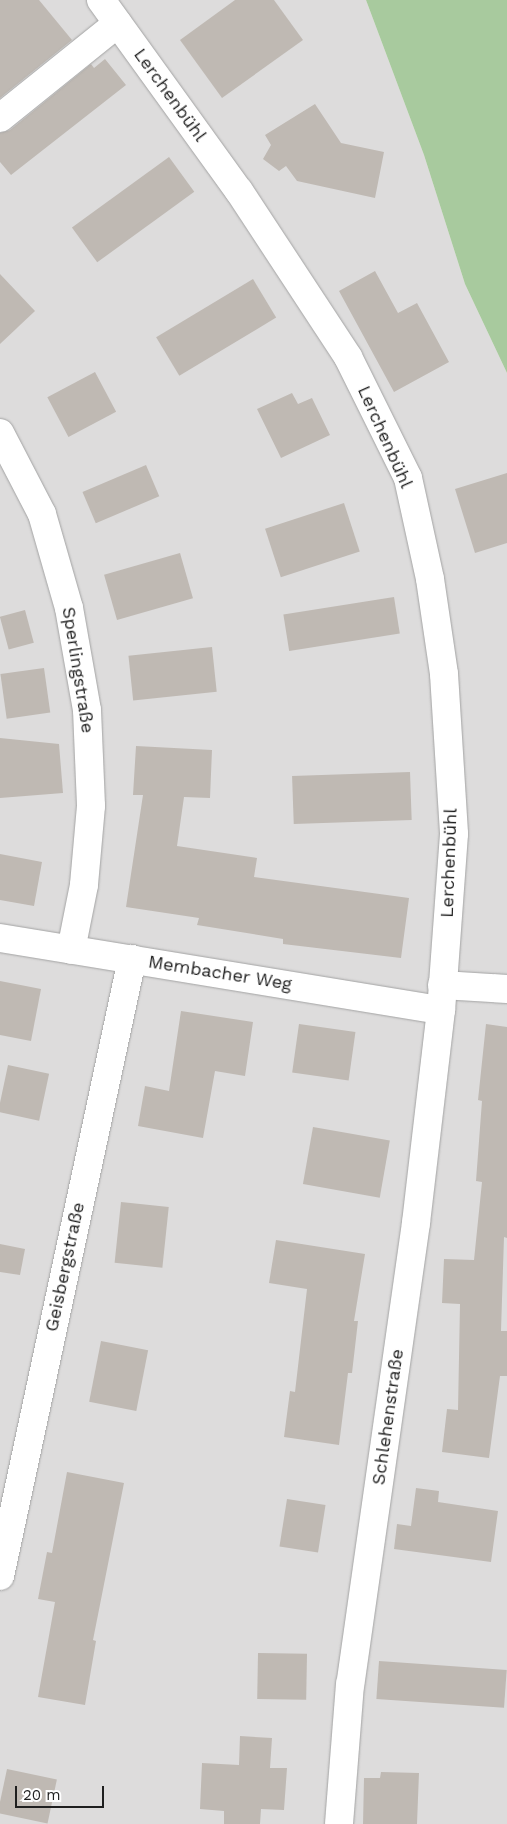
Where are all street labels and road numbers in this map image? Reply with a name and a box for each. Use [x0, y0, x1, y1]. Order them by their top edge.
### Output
street label: Lerchenbühl [129, 44, 211, 146]
street label: Lerchenbühl [353, 382, 417, 492]
street label: Sperlingstraße [57, 605, 99, 735]
street label: Lerchenbühl [436, 808, 462, 918]
street label: Membacher Weg [146, 951, 294, 995]
street label: Geisbergstraße [41, 1200, 89, 1334]
street label: Schlehenstraße [368, 1348, 408, 1486]

